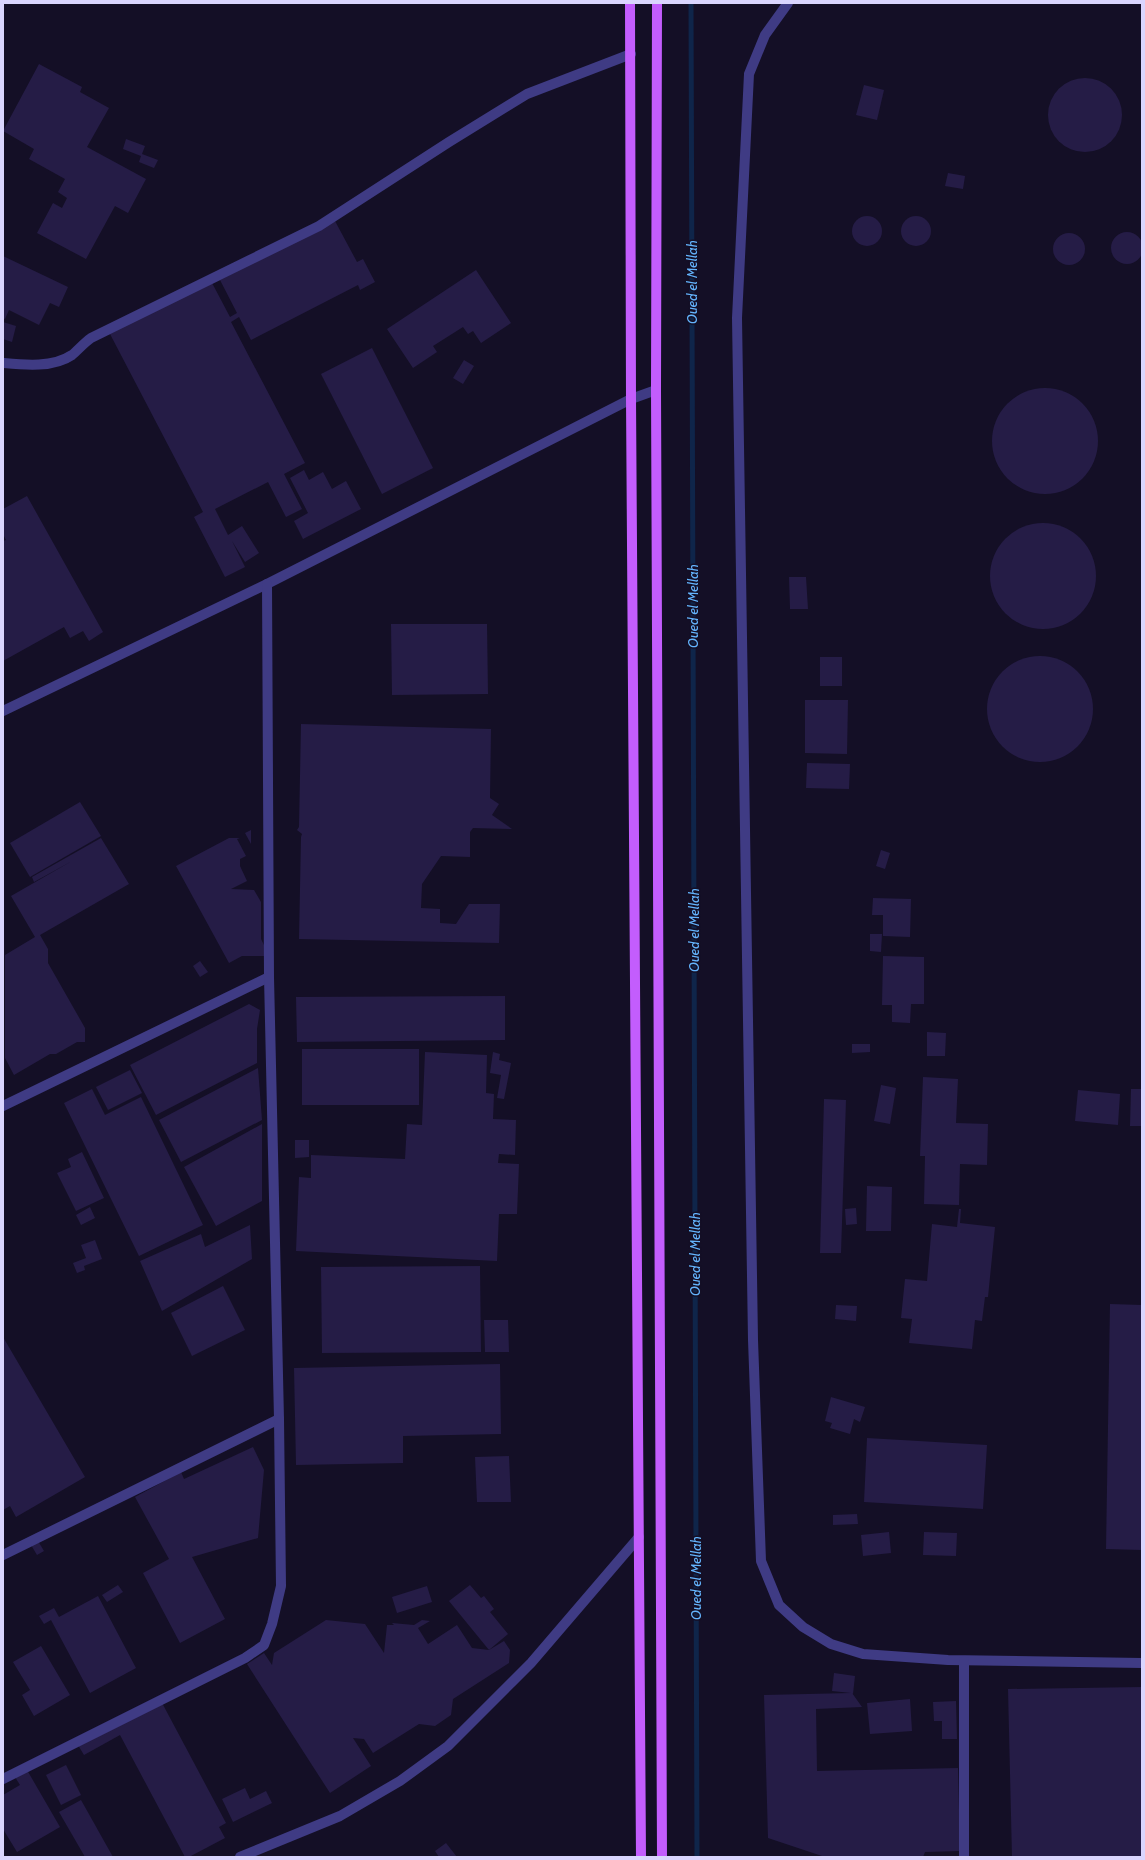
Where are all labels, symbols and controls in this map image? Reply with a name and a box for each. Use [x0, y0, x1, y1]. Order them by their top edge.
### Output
water label: Oued el Mellah [683, 240, 701, 324]
water label: Oued el Mellah [684, 564, 702, 648]
water label: Oued el Mellah [685, 888, 703, 972]
water label: Oued el Mellah [686, 1212, 704, 1296]
water label: Oued el Mellah [687, 1536, 705, 1620]

